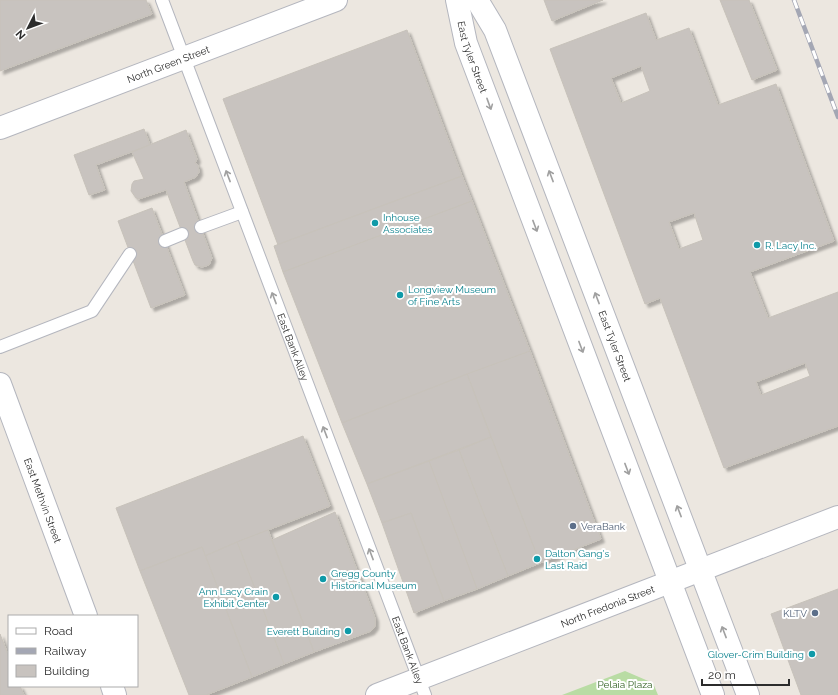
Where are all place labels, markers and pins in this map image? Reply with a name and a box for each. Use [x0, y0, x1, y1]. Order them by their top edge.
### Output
place label: Inhouse Associates [383, 212, 433, 235]
marker: Inhouse Associates [370, 218, 380, 228]
marker: R. Lacy Inc. [752, 240, 762, 250]
place label: R. Lacy Inc. [765, 240, 816, 251]
place label: Longview Museum of Fine Arts [408, 284, 496, 307]
marker: Longview Museum of Fine Arts [395, 290, 405, 300]
marker: VeraBank [568, 521, 578, 531]
place label: VeraBank [581, 521, 626, 532]
place label: Dalton Gang's Last Raid [545, 548, 609, 571]
marker: Dalton Gang's Last Raid [532, 554, 542, 564]
place label: Gregg County Historical Museum [331, 568, 417, 591]
marker: Gregg County Historical Museum [318, 574, 328, 584]
place label: Ann Lacy Crain Exhibit Center [199, 586, 268, 609]
marker: Ann Lacy Crain Exhibit Center [271, 592, 281, 602]
place label: KLTV [783, 608, 807, 619]
marker: KLTV [810, 608, 820, 618]
place label: Everett Building [267, 626, 340, 637]
marker: Everett Building [343, 626, 353, 636]
place label: Glover-Crim Building [708, 649, 804, 660]
marker: Glover-Crim Building [807, 649, 817, 659]

